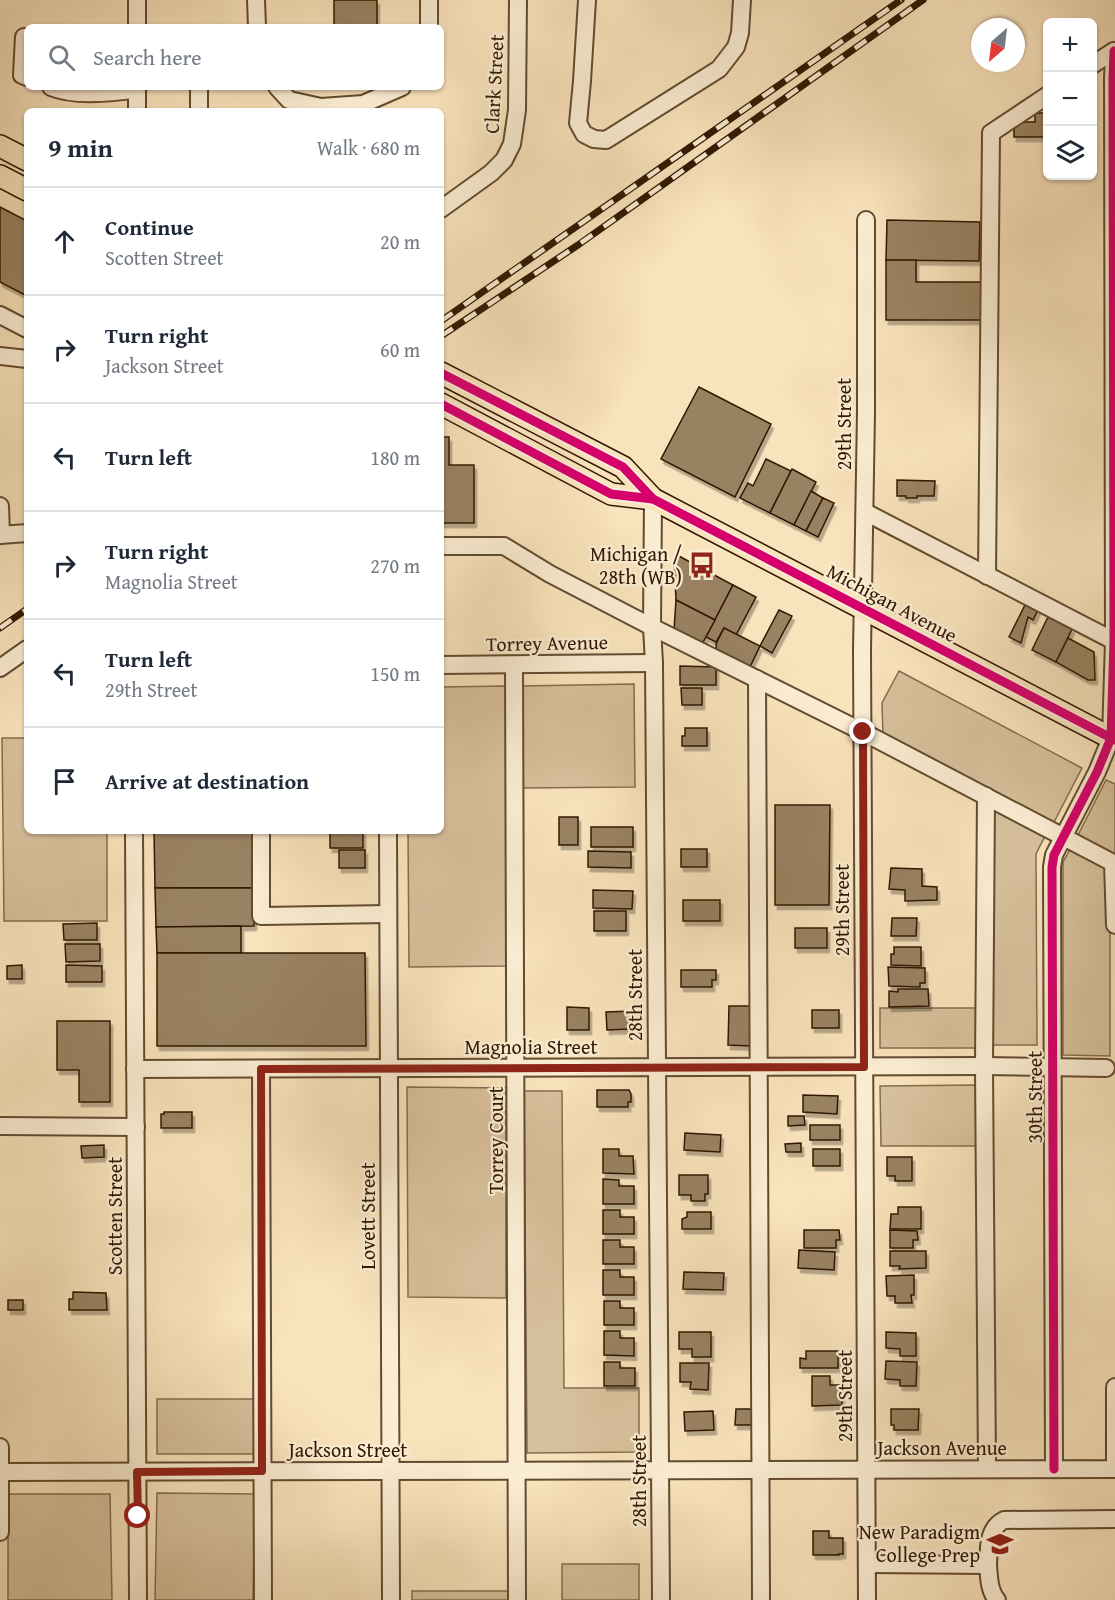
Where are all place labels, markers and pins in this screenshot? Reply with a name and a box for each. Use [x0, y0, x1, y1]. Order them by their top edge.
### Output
place label: Michigan / 28th (WB) [590, 539, 682, 591]
bus stop icon: Michigan / 28th (WB) [687, 550, 717, 580]
place label: New Paradigm College Prep [859, 1517, 981, 1569]
school or university icon: New Paradigm College Prep [985, 1529, 1015, 1559]

